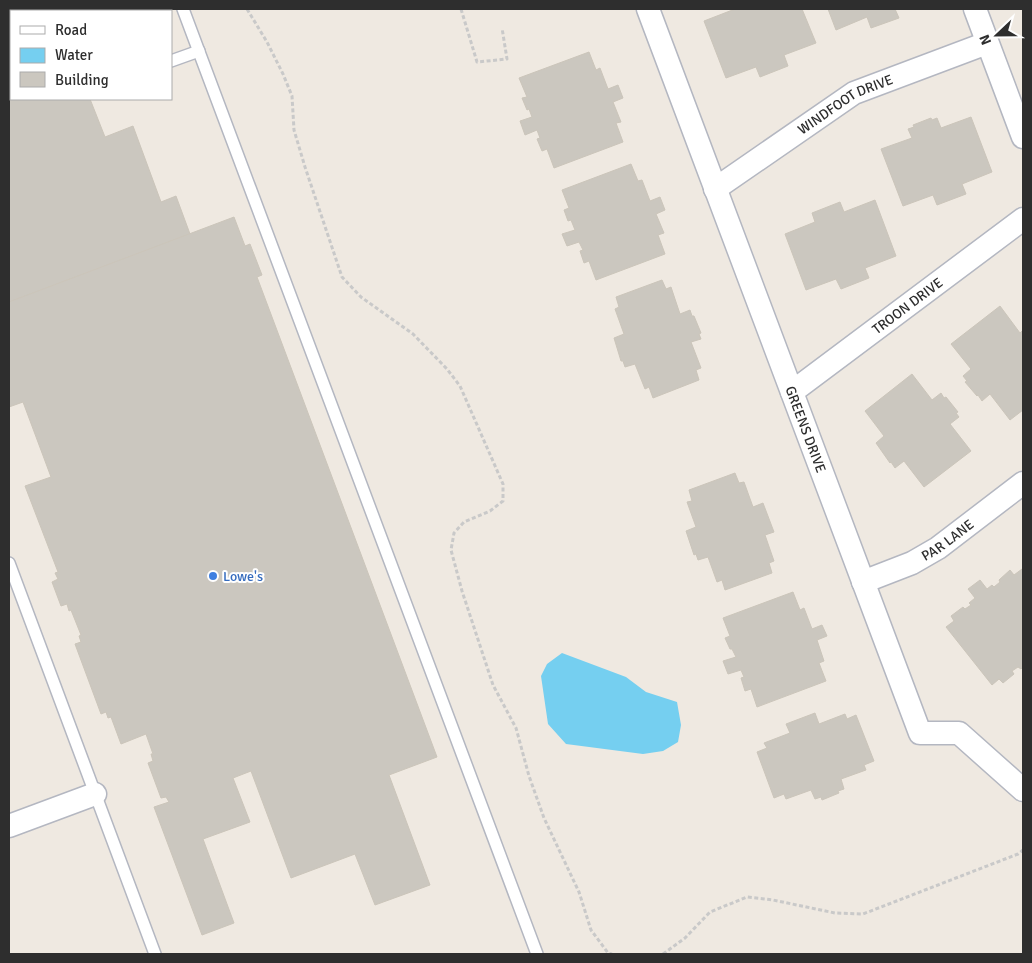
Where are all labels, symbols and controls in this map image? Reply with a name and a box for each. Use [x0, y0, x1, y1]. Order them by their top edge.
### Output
legend [10, 10, 172, 100]
north arrow [972, 10, 1022, 60]
text: Road [55, 21, 87, 39]
text: N [976, 32, 995, 47]
text: Water [55, 46, 93, 64]
text: Building [55, 71, 109, 89]
street label: WINDFOOT DRIVE [795, 71, 895, 138]
street label: TROON DRIVE [869, 274, 946, 338]
street label: GREENS DRIVE [781, 384, 829, 475]
street label: PAR LANE [919, 516, 977, 565]
place label: Lowe's [223, 568, 263, 585]
marker: Lowe's [207, 570, 219, 582]

